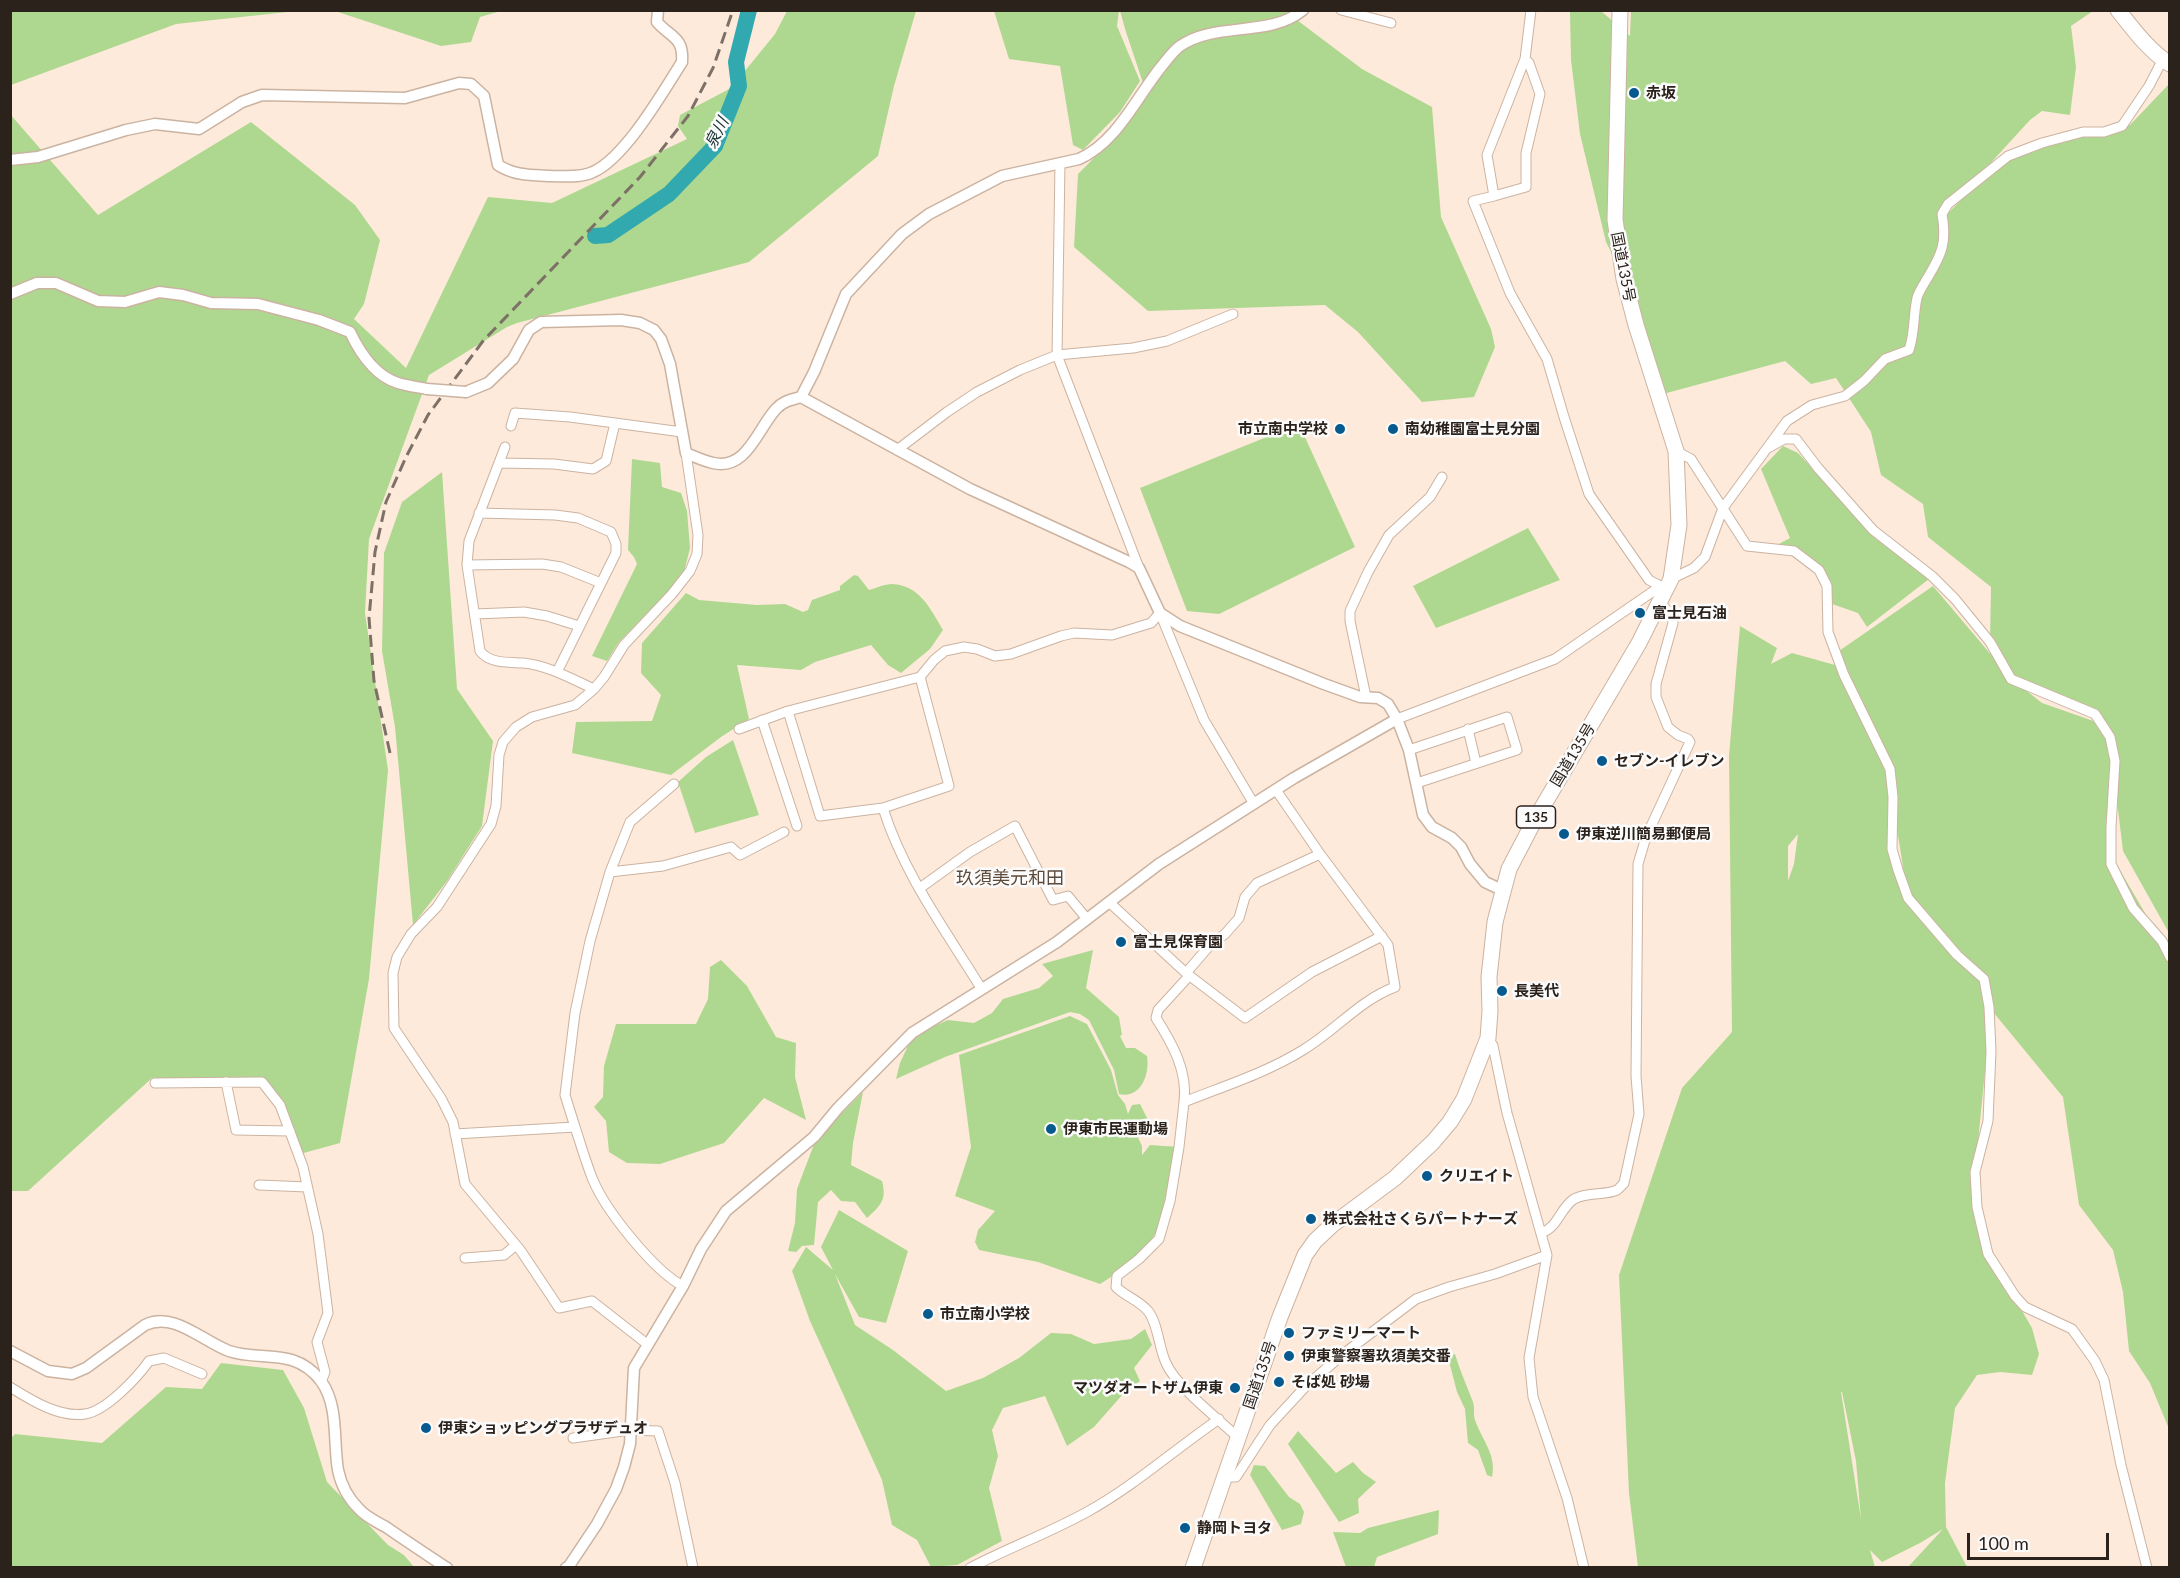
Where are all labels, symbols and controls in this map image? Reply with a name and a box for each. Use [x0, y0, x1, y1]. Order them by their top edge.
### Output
place label: 赤坂 [1646, 84, 1676, 102]
marker: 赤坂 [1627, 86, 1641, 100]
water label: 泉川 [701, 114, 733, 152]
street label: 国道135号 [1607, 230, 1639, 304]
place label: 市立南中学校 [1238, 420, 1328, 438]
place label: 南幼稚園富士見分園 [1405, 420, 1540, 438]
marker: 市立南中学校 [1333, 422, 1347, 436]
marker: 南幼稚園富士見分園 [1386, 422, 1400, 436]
place label: 富士見石油 [1652, 604, 1727, 622]
marker: 富士見石油 [1633, 606, 1647, 620]
street label: 国道135号 [1547, 720, 1599, 790]
place label: セブン-イレブン [1614, 752, 1725, 770]
marker: セブン-イレブン [1595, 754, 1609, 768]
road number: 135 [1516, 806, 1556, 828]
place label: 伊東逆川簡易郵便局 [1576, 825, 1711, 843]
marker: 伊東逆川簡易郵便局 [1557, 827, 1571, 841]
district label: 玖須美元和田 [956, 867, 1064, 889]
place label: 富士見保育園 [1133, 933, 1223, 951]
marker: 富士見保育園 [1114, 935, 1128, 949]
place label: 長美代 [1514, 982, 1559, 1000]
marker: 長美代 [1495, 984, 1509, 998]
place label: 伊東市民運動場 [1063, 1120, 1168, 1138]
marker: 伊東市民運動場 [1044, 1122, 1058, 1136]
place label: クリエイト [1439, 1167, 1514, 1185]
marker: クリエイト [1420, 1169, 1434, 1183]
place label: 株式会社さくらパートナーズ [1323, 1210, 1518, 1228]
marker: 株式会社さくらパートナーズ [1304, 1212, 1318, 1226]
place label: 市立南小学校 [940, 1305, 1030, 1323]
marker: 市立南小学校 [921, 1307, 935, 1321]
place label: ファミリーマート [1301, 1324, 1421, 1342]
marker: ファミリーマート [1282, 1326, 1296, 1340]
street label: 国道135号 [1240, 1338, 1280, 1412]
place label: 伊東警察署玖須美交番 [1301, 1347, 1451, 1365]
marker: 伊東警察署玖須美交番 [1282, 1349, 1296, 1363]
place label: そば処 砂場 [1291, 1373, 1370, 1391]
marker: そば処 砂場 [1272, 1375, 1286, 1389]
place label: マツダオートザム伊東 [1073, 1379, 1223, 1397]
marker: マツダオートザム伊東 [1228, 1381, 1242, 1395]
place label: 伊東ショッピングプラザデュオ [438, 1419, 648, 1437]
marker: 伊東ショッピングプラザデュオ [419, 1421, 433, 1435]
place label: 静岡トヨタ [1197, 1519, 1272, 1537]
marker: 静岡トヨタ [1178, 1521, 1192, 1535]
scale bar [1970, 1521, 2112, 1559]
text: 100 m [1978, 1532, 2029, 1554]

